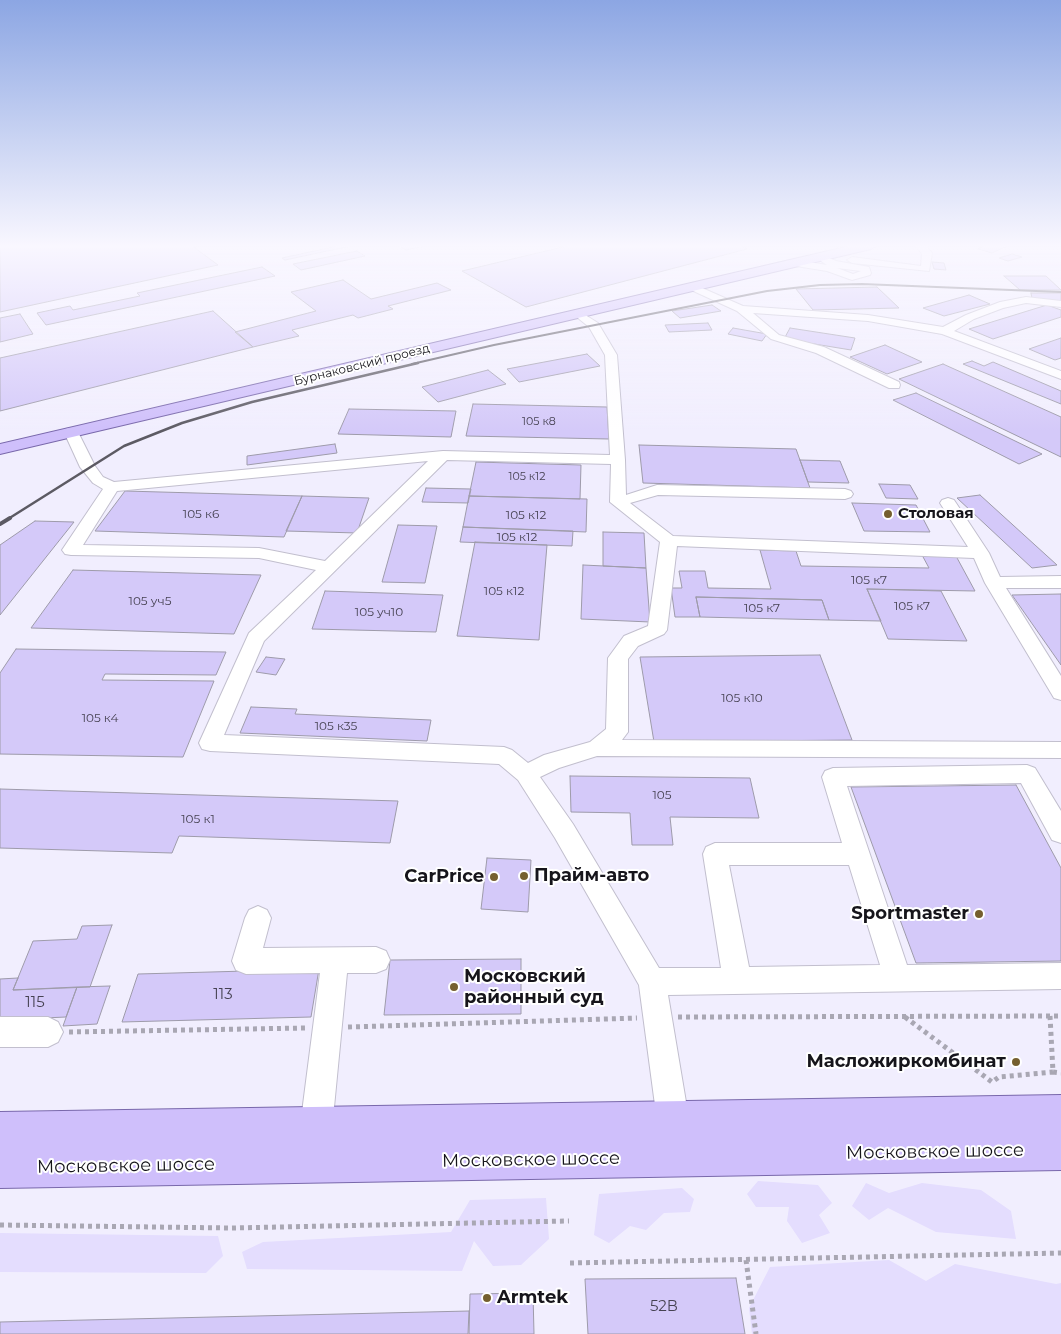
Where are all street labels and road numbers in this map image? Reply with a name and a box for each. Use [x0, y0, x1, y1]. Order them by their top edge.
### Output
street label: Бурнаковский проезд [293, 341, 431, 389]
street label: Московское шоссе [846, 1140, 1024, 1164]
street label: Московское шоссе [442, 1148, 620, 1172]
street label: Московское шоссе [37, 1154, 215, 1178]

